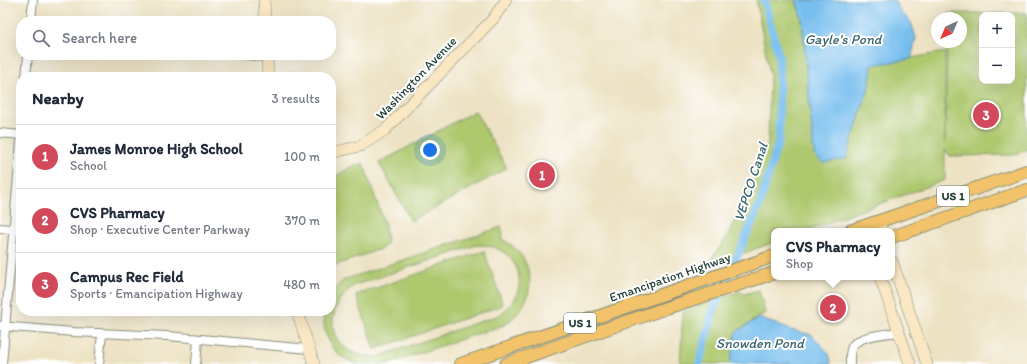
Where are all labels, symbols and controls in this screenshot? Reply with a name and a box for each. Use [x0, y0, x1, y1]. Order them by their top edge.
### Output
north arrow [931, 12, 967, 48]
map controls [979, 12, 1015, 84]
button: + [979, 12, 1015, 48]
search box [16, 16, 336, 60]
icon: search [30, 27, 52, 49]
text: Search here [62, 29, 137, 47]
water label: Gayle's Pond [805, 31, 883, 48]
street label: Washington Avenue [373, 33, 459, 123]
button: − [979, 48, 1015, 84]
text: Nearby [32, 88, 84, 108]
text: 3 results [271, 91, 320, 106]
pin: 3 [973, 100, 999, 130]
text: James Monroe High School [70, 140, 243, 158]
your location [420, 140, 440, 160]
water label: VEPCO Canal [730, 140, 772, 223]
text: 1 [42, 149, 48, 164]
text: 100 m [284, 149, 320, 164]
text: School [70, 158, 107, 173]
pin: 1 [529, 160, 555, 190]
road number: US 1 [937, 186, 969, 206]
text: CVS Pharmacy [70, 204, 164, 222]
text: 2 [42, 213, 48, 228]
text: 370 m [285, 213, 320, 228]
text: Shop · Executive Center Parkway [70, 222, 250, 237]
popup [771, 228, 895, 280]
text: CVS Pharmacy [786, 238, 880, 256]
street label: Emancipation Highway [607, 249, 733, 305]
text: Shop [786, 256, 813, 271]
text: Campus Rec Field [70, 268, 184, 286]
text: 3 [41, 277, 49, 292]
text: 480 m [283, 277, 320, 292]
text: Sports · Emancipation Highway [70, 286, 243, 301]
pin: 2 [820, 293, 846, 323]
road number: US 1 [564, 313, 596, 333]
water label: Snowden Pond [716, 335, 805, 352]

